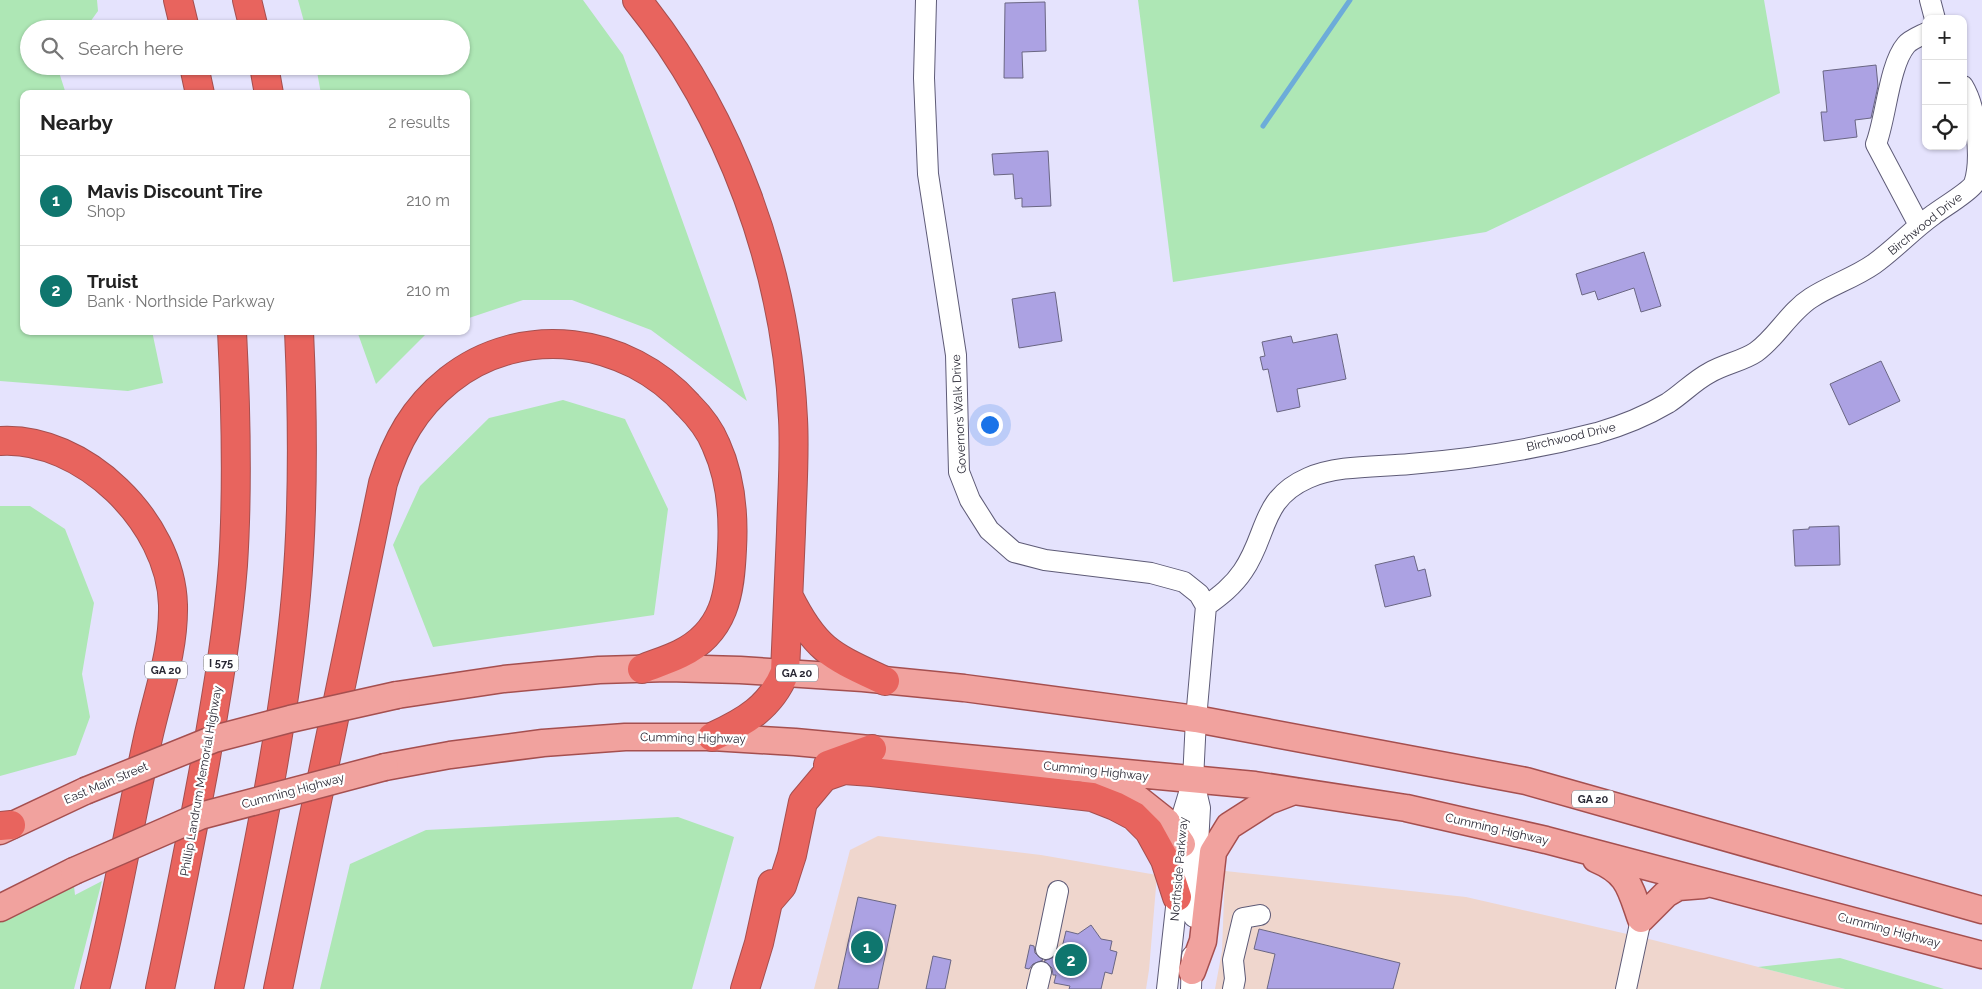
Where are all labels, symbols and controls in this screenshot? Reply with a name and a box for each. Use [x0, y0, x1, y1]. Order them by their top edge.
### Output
map controls [1922, 15, 1967, 150]
button: + [1922, 15, 1967, 60]
search box [20, 20, 470, 75]
icon: search [38, 34, 66, 62]
text: Search here [78, 37, 184, 59]
button: − [1922, 60, 1967, 105]
button: locate [1922, 105, 1967, 150]
text: Nearby [40, 110, 113, 135]
text: 2 results [388, 113, 450, 132]
text: Mavis Discount Tire [87, 180, 263, 202]
street label: Birchwood Drive [1885, 190, 1965, 258]
text: 1 [52, 191, 60, 210]
text: 210 m [406, 191, 450, 210]
text: Shop [87, 202, 125, 221]
text: Truist [87, 270, 138, 292]
text: 2 [51, 281, 61, 300]
text: 210 m [406, 281, 450, 300]
text: Bank · Northside Parkway [87, 292, 275, 311]
street label: Governors Walk Drive [949, 354, 969, 474]
your location [977, 412, 1003, 438]
street label: Birchwood Drive [1525, 420, 1617, 454]
road number: I 575 [204, 654, 238, 671]
road number: GA 20 [145, 662, 187, 678]
road number: GA 20 [776, 664, 818, 681]
street label: Phillip Landrum Memorial Highway [177, 684, 225, 877]
street label: Cumming Highway [640, 730, 746, 746]
street label: East Main Street [62, 759, 150, 807]
street label: Cumming Highway [1043, 759, 1150, 784]
street label: Cumming Highway [240, 770, 346, 811]
road number: GA 20 [1572, 791, 1614, 808]
street label: Cumming Highway [1444, 810, 1551, 848]
street label: Northside Parkway [1167, 816, 1191, 922]
street label: Cumming Highway [1836, 910, 1942, 951]
pin: 1 [851, 928, 883, 966]
pin: 2 [1055, 941, 1087, 979]

